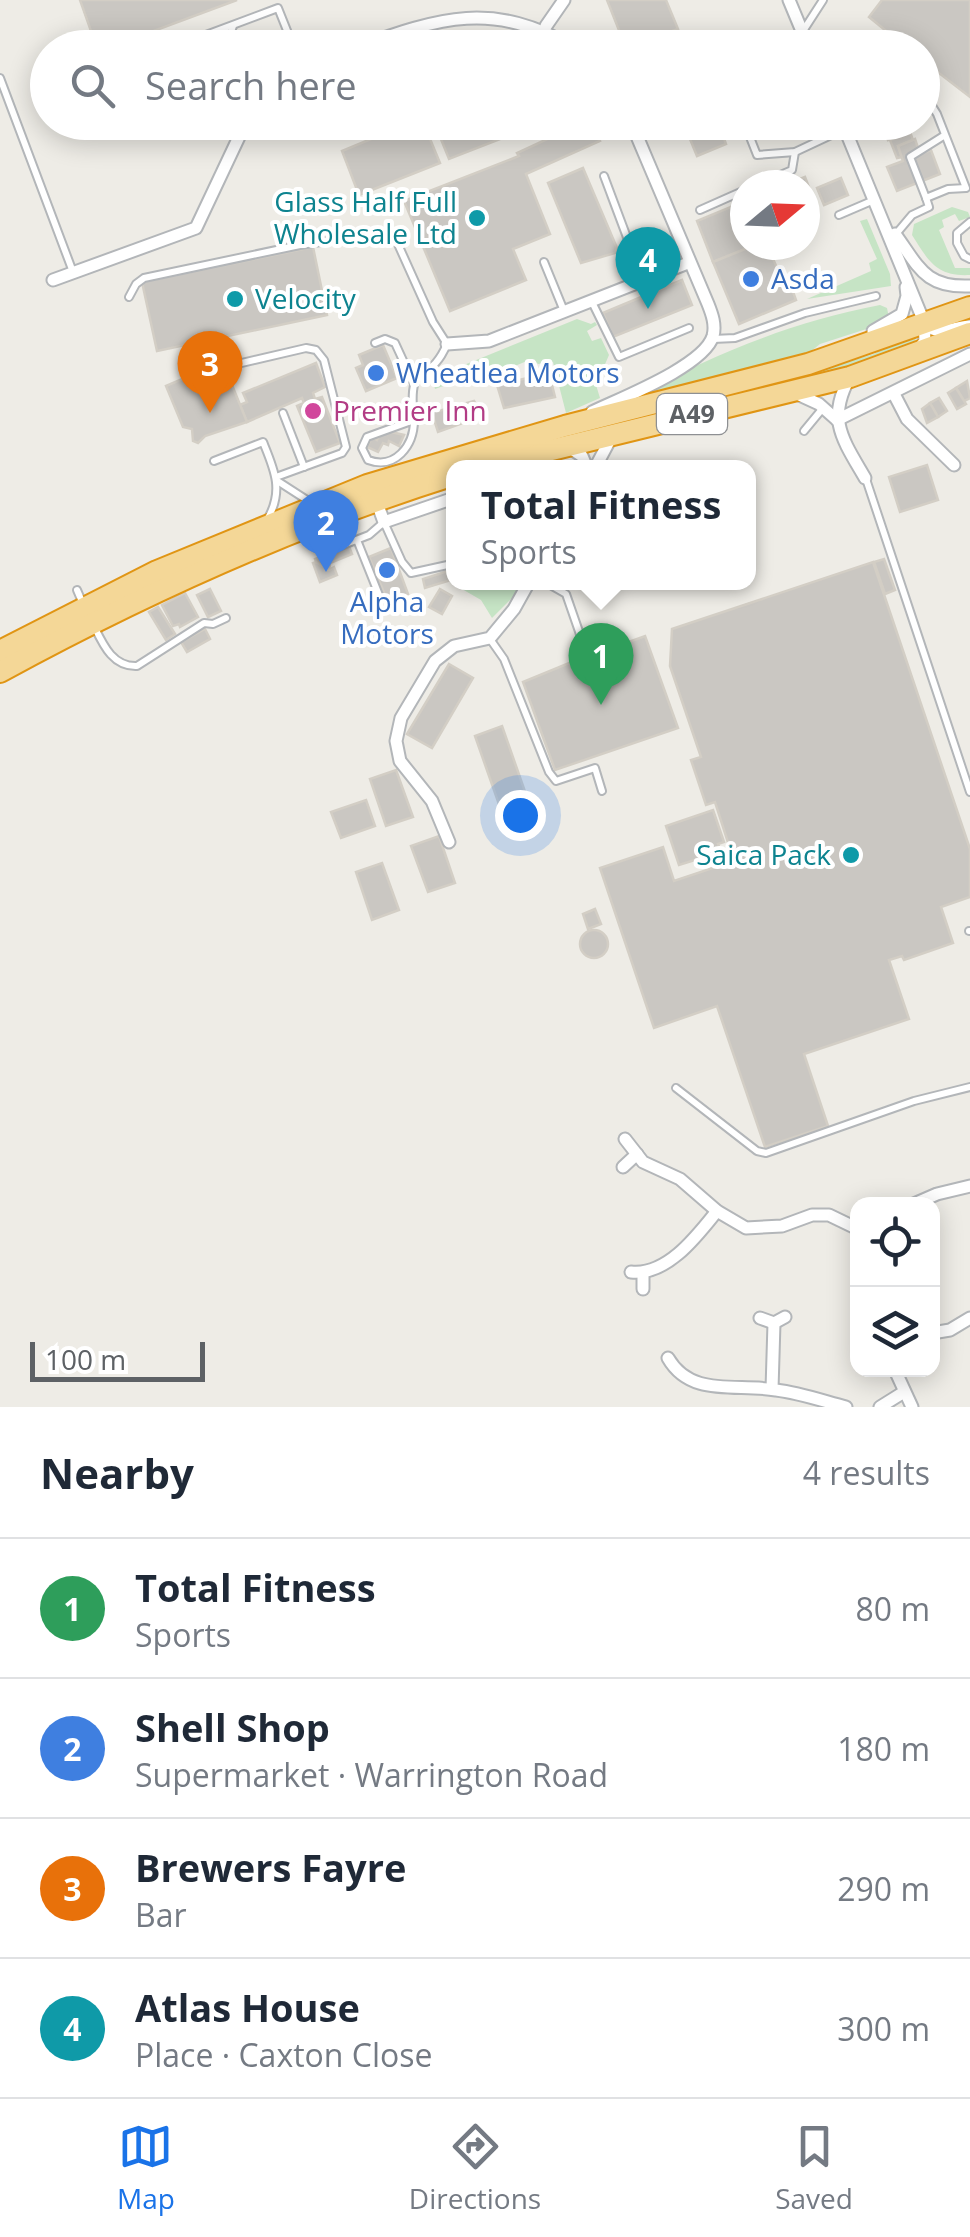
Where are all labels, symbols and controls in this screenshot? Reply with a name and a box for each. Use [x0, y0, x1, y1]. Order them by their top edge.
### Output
search box [30, 30, 940, 140]
icon: search [65, 58, 120, 113]
text: Search here [145, 59, 357, 111]
north arrow [730, 170, 820, 260]
place label: Glass Half Full Wholesale Ltd [274, 182, 457, 252]
marker: Glass Half Full Wholesale Ltd [466, 207, 488, 229]
pin: 4 [616, 226, 680, 309]
place label: Asda [771, 259, 835, 297]
marker: Asda [740, 268, 762, 290]
place label: Velocity [255, 279, 357, 317]
marker: Velocity [224, 288, 246, 310]
pin: 3 [178, 330, 242, 413]
place label: Wheatlea Motors [396, 353, 620, 391]
marker: Wheatlea Motors [365, 362, 387, 384]
place label: Premier Inn [333, 391, 487, 429]
road number: A49 [657, 394, 727, 434]
marker: Premier Inn [302, 400, 324, 422]
popup [446, 460, 756, 590]
text: Total Fitness [481, 478, 721, 530]
pin: 2 [294, 490, 358, 572]
text: Sports [481, 530, 577, 573]
marker: Alpha Motors [376, 559, 398, 581]
place label: Alpha Motors [340, 582, 434, 652]
pin: 1 [568, 622, 634, 705]
your location [495, 790, 546, 841]
place label: Saica Pack [696, 835, 831, 873]
marker: Saica Pack [840, 844, 862, 866]
map controls [850, 1197, 940, 1377]
button: locate [850, 1197, 940, 1287]
button: layers [850, 1287, 940, 1377]
scale bar [30, 1337, 205, 1382]
text: 100 m [45, 1340, 126, 1378]
text: Nearby [40, 1444, 194, 1501]
text: 4 results [803, 1451, 930, 1494]
text: Total Fitness [135, 1561, 376, 1613]
text: 1 [63, 1587, 82, 1630]
text: 80 m [855, 1587, 930, 1630]
text: Sports [135, 1613, 231, 1656]
text: Shell Shop [135, 1701, 330, 1753]
text: 2 [63, 1727, 82, 1770]
text: 180 m [837, 1727, 930, 1770]
text: Supermarket · Warrington Road [135, 1753, 608, 1796]
text: Brewers Fayre [135, 1841, 406, 1893]
text: 3 [63, 1867, 82, 1910]
text: 290 m [837, 1867, 930, 1910]
text: Bar [135, 1893, 187, 1936]
text: Atlas House [135, 1981, 360, 2033]
text: 4 [63, 2007, 82, 2050]
text: 300 m [837, 2007, 930, 2050]
text: Place · Caxton Close [135, 2033, 432, 2076]
tab: Map [117, 2119, 175, 2217]
tab: Directions [409, 2119, 541, 2217]
tab: Saved [775, 2119, 853, 2217]

